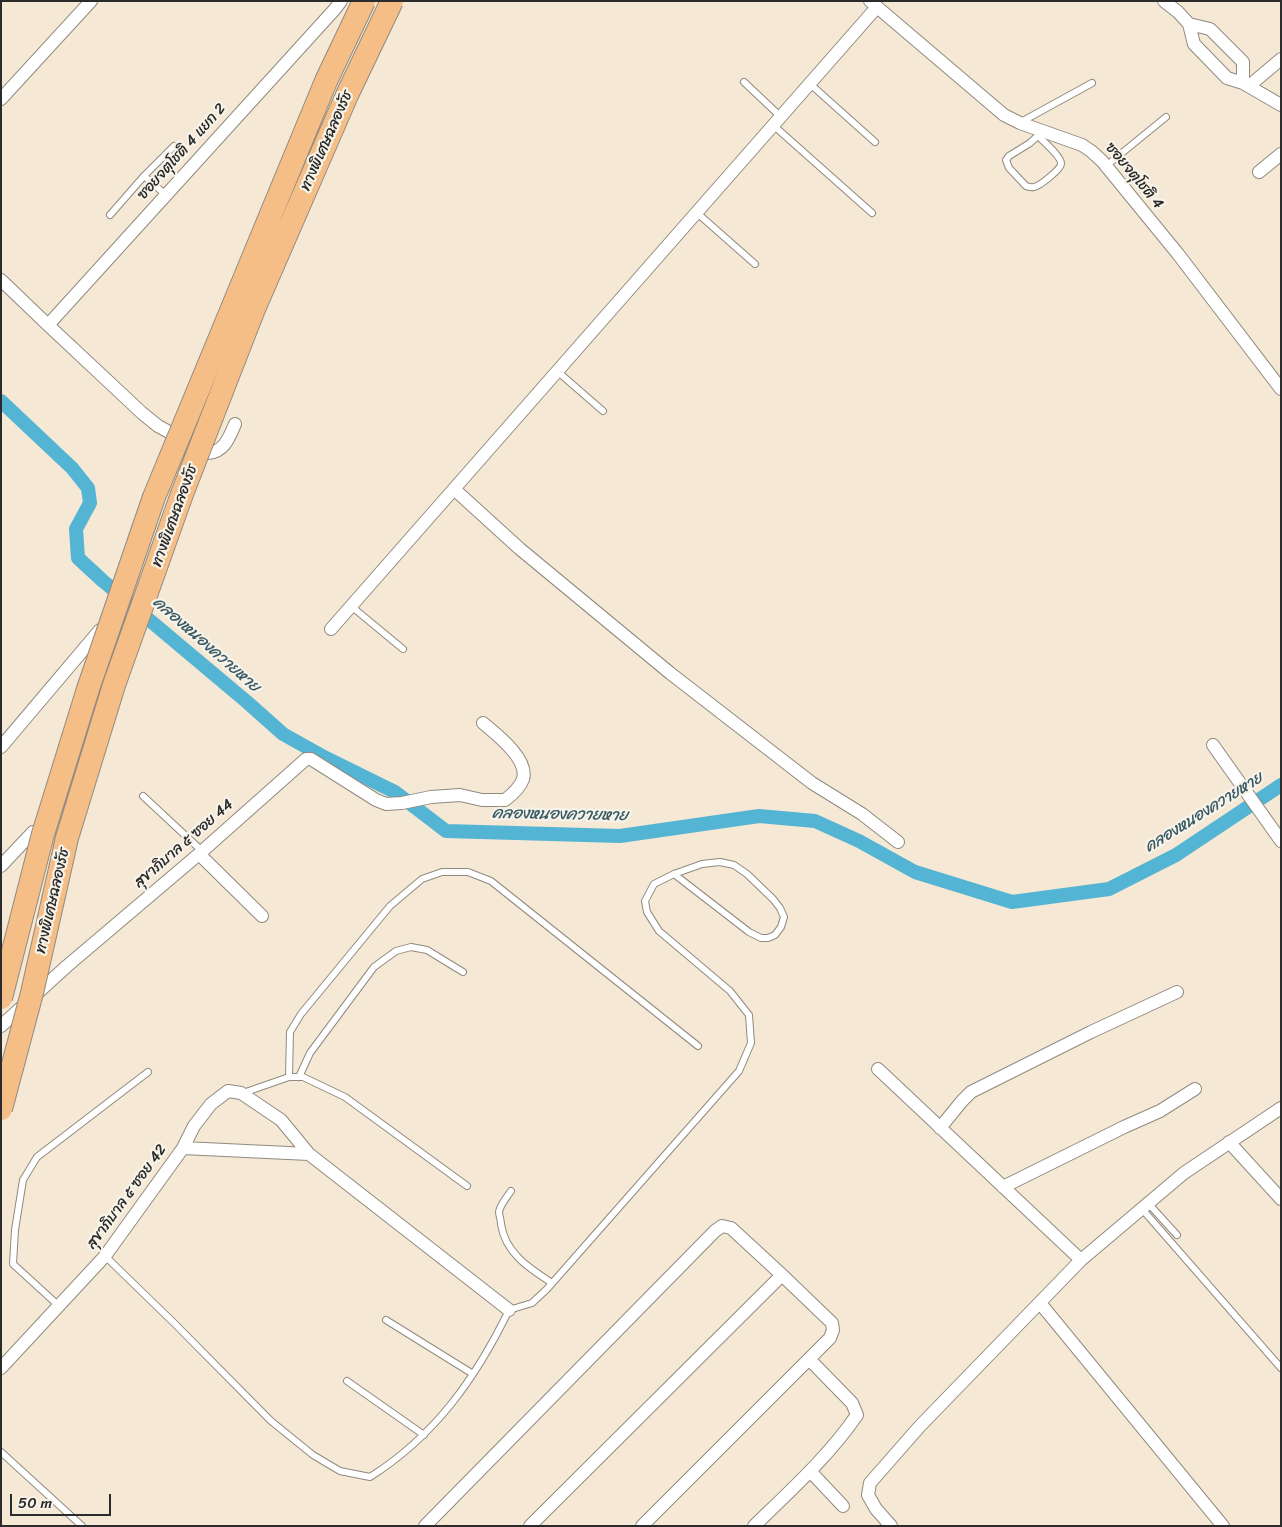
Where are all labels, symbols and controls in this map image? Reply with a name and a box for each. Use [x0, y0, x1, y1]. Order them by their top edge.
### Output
street label: ทางพิเศษฉลองรัช [297, 88, 357, 194]
street label: ซอยจตุโชติ 4 แยก 2 [134, 100, 230, 204]
street label: ซอยจตุโชติ 4 [1101, 139, 1167, 213]
street label: ทางพิเศษฉลองรัช [148, 462, 202, 570]
water label: คลองหนองควายหาย [148, 593, 264, 697]
water label: คลองหนองควายหาย [1141, 769, 1267, 857]
street label: สุขาภิบาล ๕ ซอย 44 [131, 796, 237, 892]
water label: คลองหนองควายหาย [492, 804, 628, 826]
street label: ทางพิเศษฉลองรัช [32, 847, 74, 955]
street label: สุขาภิบาล ๕ ซอย 42 [83, 1141, 171, 1253]
scale bar [12, 1484, 114, 1516]
text: 50 m [18, 1490, 52, 1516]

